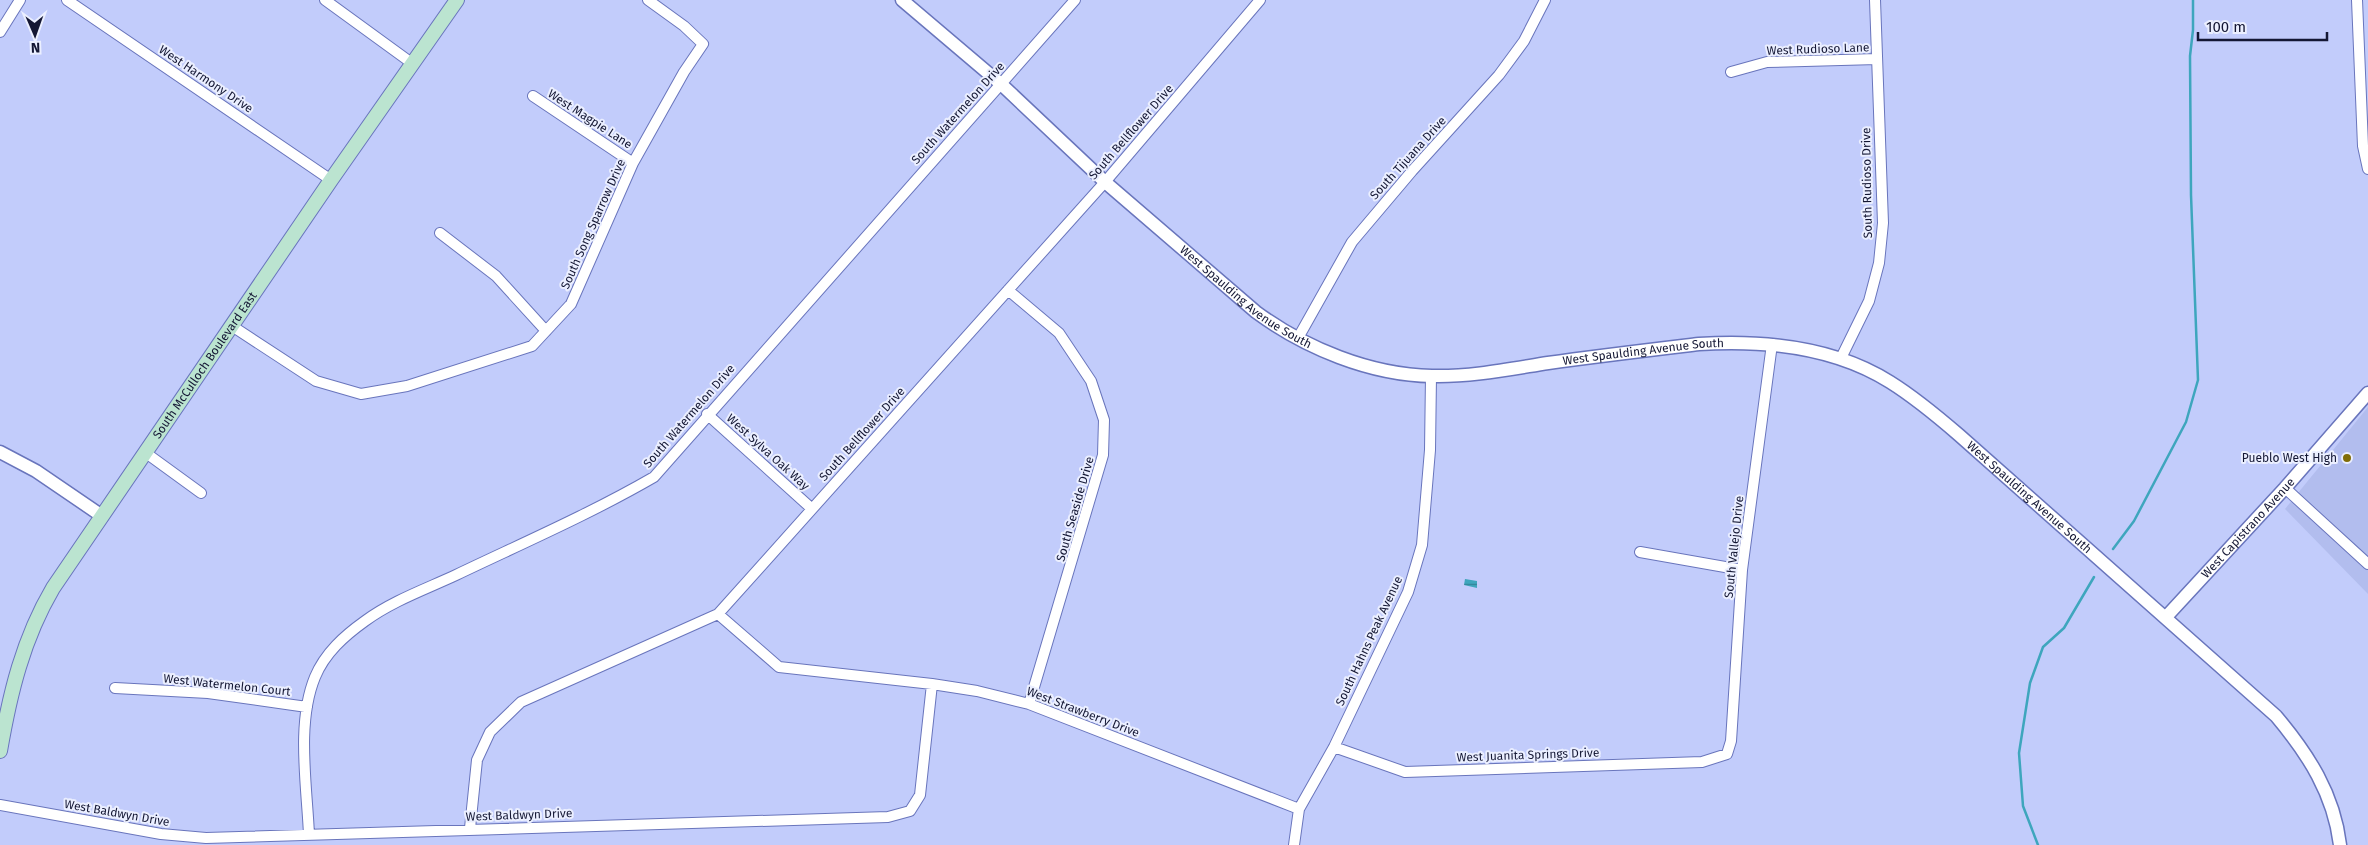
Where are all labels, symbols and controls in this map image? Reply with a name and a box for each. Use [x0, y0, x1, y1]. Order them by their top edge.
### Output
north arrow [10, 10, 60, 60]
scale bar [2198, 10, 2327, 42]
text: 100 m [2206, 18, 2246, 36]
text: N [30, 39, 40, 56]
street label: West Rudioso Lane [1766, 40, 1870, 58]
street label: West Harmony Drive [156, 42, 256, 116]
street label: South Watermelon Drive [909, 59, 1007, 167]
street label: South Bellflower Drive [1086, 82, 1176, 182]
street label: West Magpie Lane [545, 87, 635, 151]
street label: South Tijuana Drive [1367, 114, 1449, 202]
street label: South Rudioso Drive [1859, 127, 1875, 239]
street label: South Song Sparrow Drive [558, 157, 628, 291]
street label: West Spaulding Avenue South [1177, 243, 1314, 351]
street label: South McCulloch Boulevard East [150, 289, 260, 441]
street label: West Spaulding Avenue South [1562, 336, 1724, 368]
street label: South Watermelon Drive [640, 362, 738, 470]
street label: South Bellflower Drive [816, 384, 908, 484]
street label: West Sylva Oak Way [724, 411, 812, 493]
street label: West Spaulding Avenue South [1964, 438, 2095, 556]
place label: Pueblo West High [2242, 451, 2337, 465]
marker: Pueblo West High [2341, 452, 2353, 464]
street label: South Seaside Drive [1053, 455, 1097, 563]
street label: West Capistrano Avenue [2198, 475, 2298, 581]
street label: South Vallejo Drive [1722, 495, 1746, 599]
street label: South Hahns Peak Avenue [1333, 574, 1405, 708]
street label: West Watermelon Court [163, 671, 292, 699]
street label: West Strawberry Drive [1025, 684, 1141, 740]
street label: West Juanita Springs Drive [1456, 746, 1600, 764]
street label: West Baldwyn Drive [63, 797, 171, 829]
street label: West Baldwyn Drive [465, 806, 573, 824]

